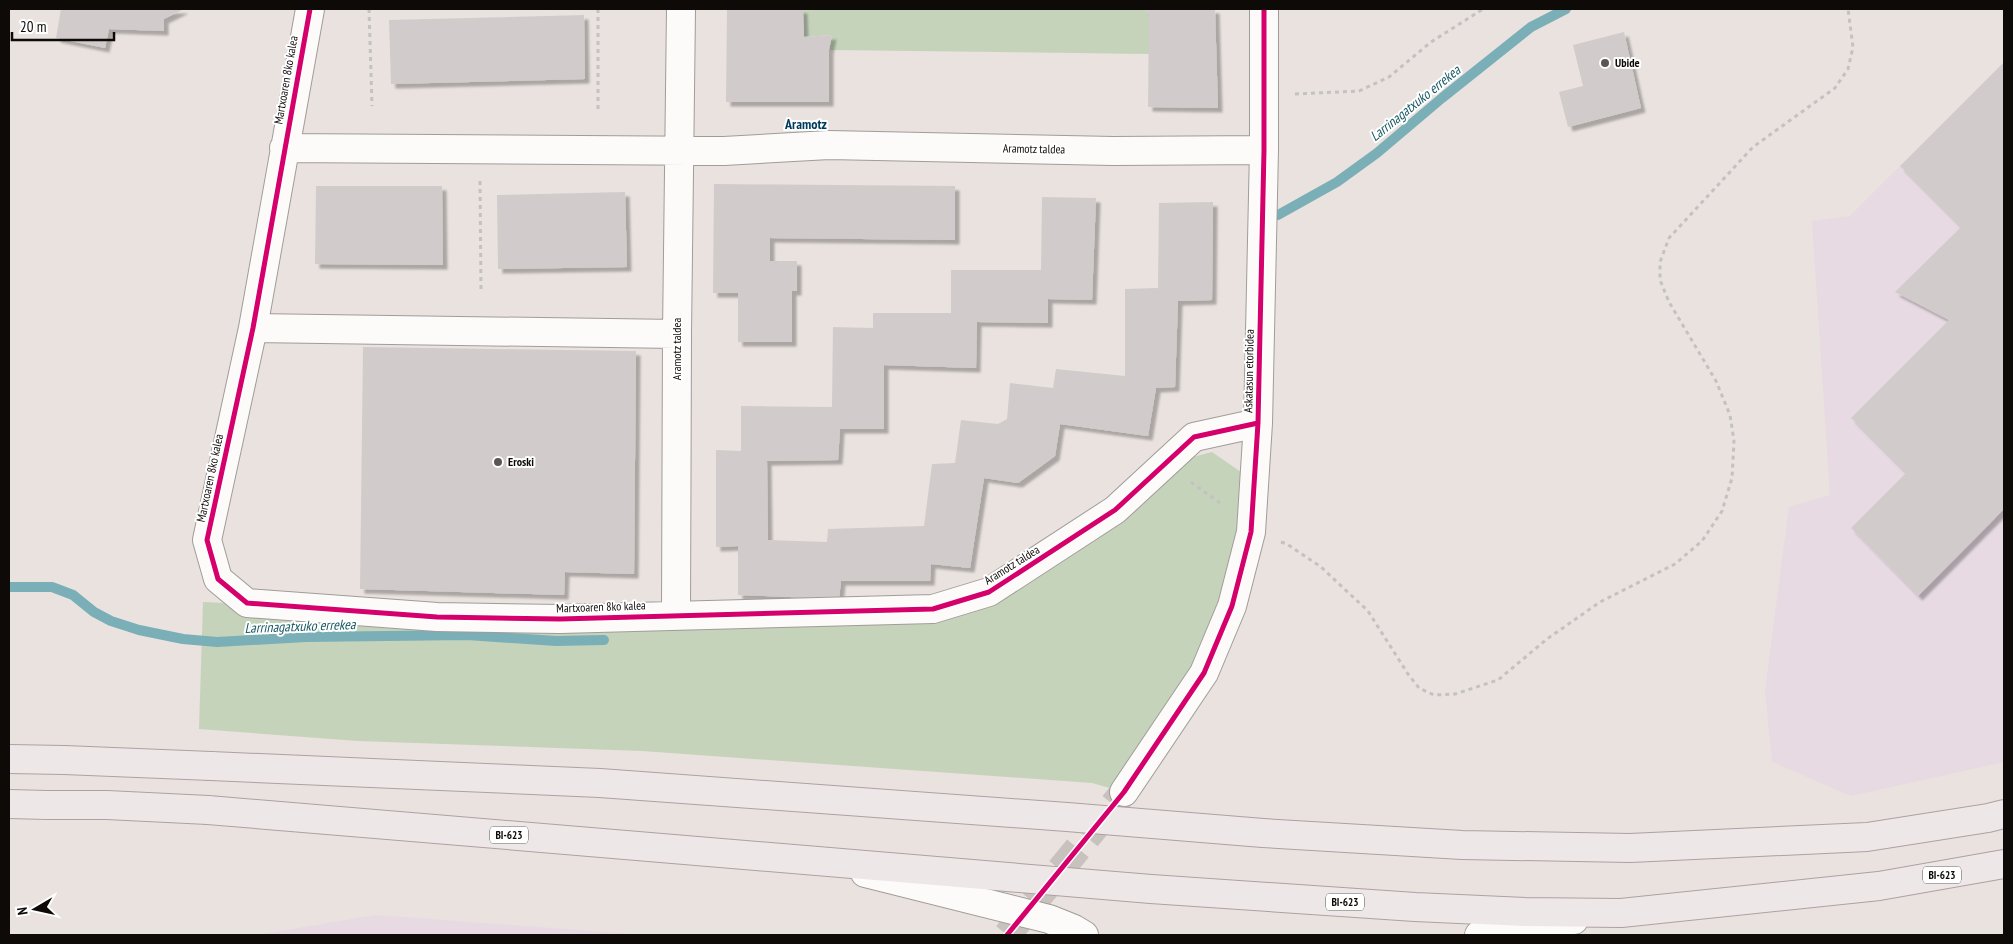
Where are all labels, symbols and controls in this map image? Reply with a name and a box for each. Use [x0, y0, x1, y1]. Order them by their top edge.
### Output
scale bar [12, 10, 115, 42]
text: 20 m [20, 17, 46, 36]
street label: Martxoaren 8ko kalea [270, 34, 301, 125]
place label: Ubide [1615, 55, 1640, 70]
marker: Ubide [1599, 57, 1611, 69]
water label: Larrinagatxuko errekea [1366, 60, 1465, 145]
district label: Aramotz [784, 115, 827, 133]
street label: Aramotz taldea [1003, 140, 1066, 157]
street label: Aramotz taldea [669, 318, 684, 380]
street label: Askatasun etorbidea [1240, 329, 1257, 413]
street label: Martxoaren 8ko kalea [193, 432, 226, 523]
place label: Eroski [508, 454, 534, 469]
marker: Eroski [492, 456, 504, 468]
street label: Aramotz taldea [981, 542, 1042, 587]
street label: Martxoaren 8ko kalea [556, 597, 646, 616]
water label: Larrinagatxuko errekea [244, 615, 357, 637]
road number: BI-623 [490, 826, 528, 844]
road number: BI-623 [1923, 866, 1961, 884]
north arrow [10, 884, 60, 934]
road number: BI-623 [1326, 894, 1364, 910]
text: N [13, 906, 32, 916]

